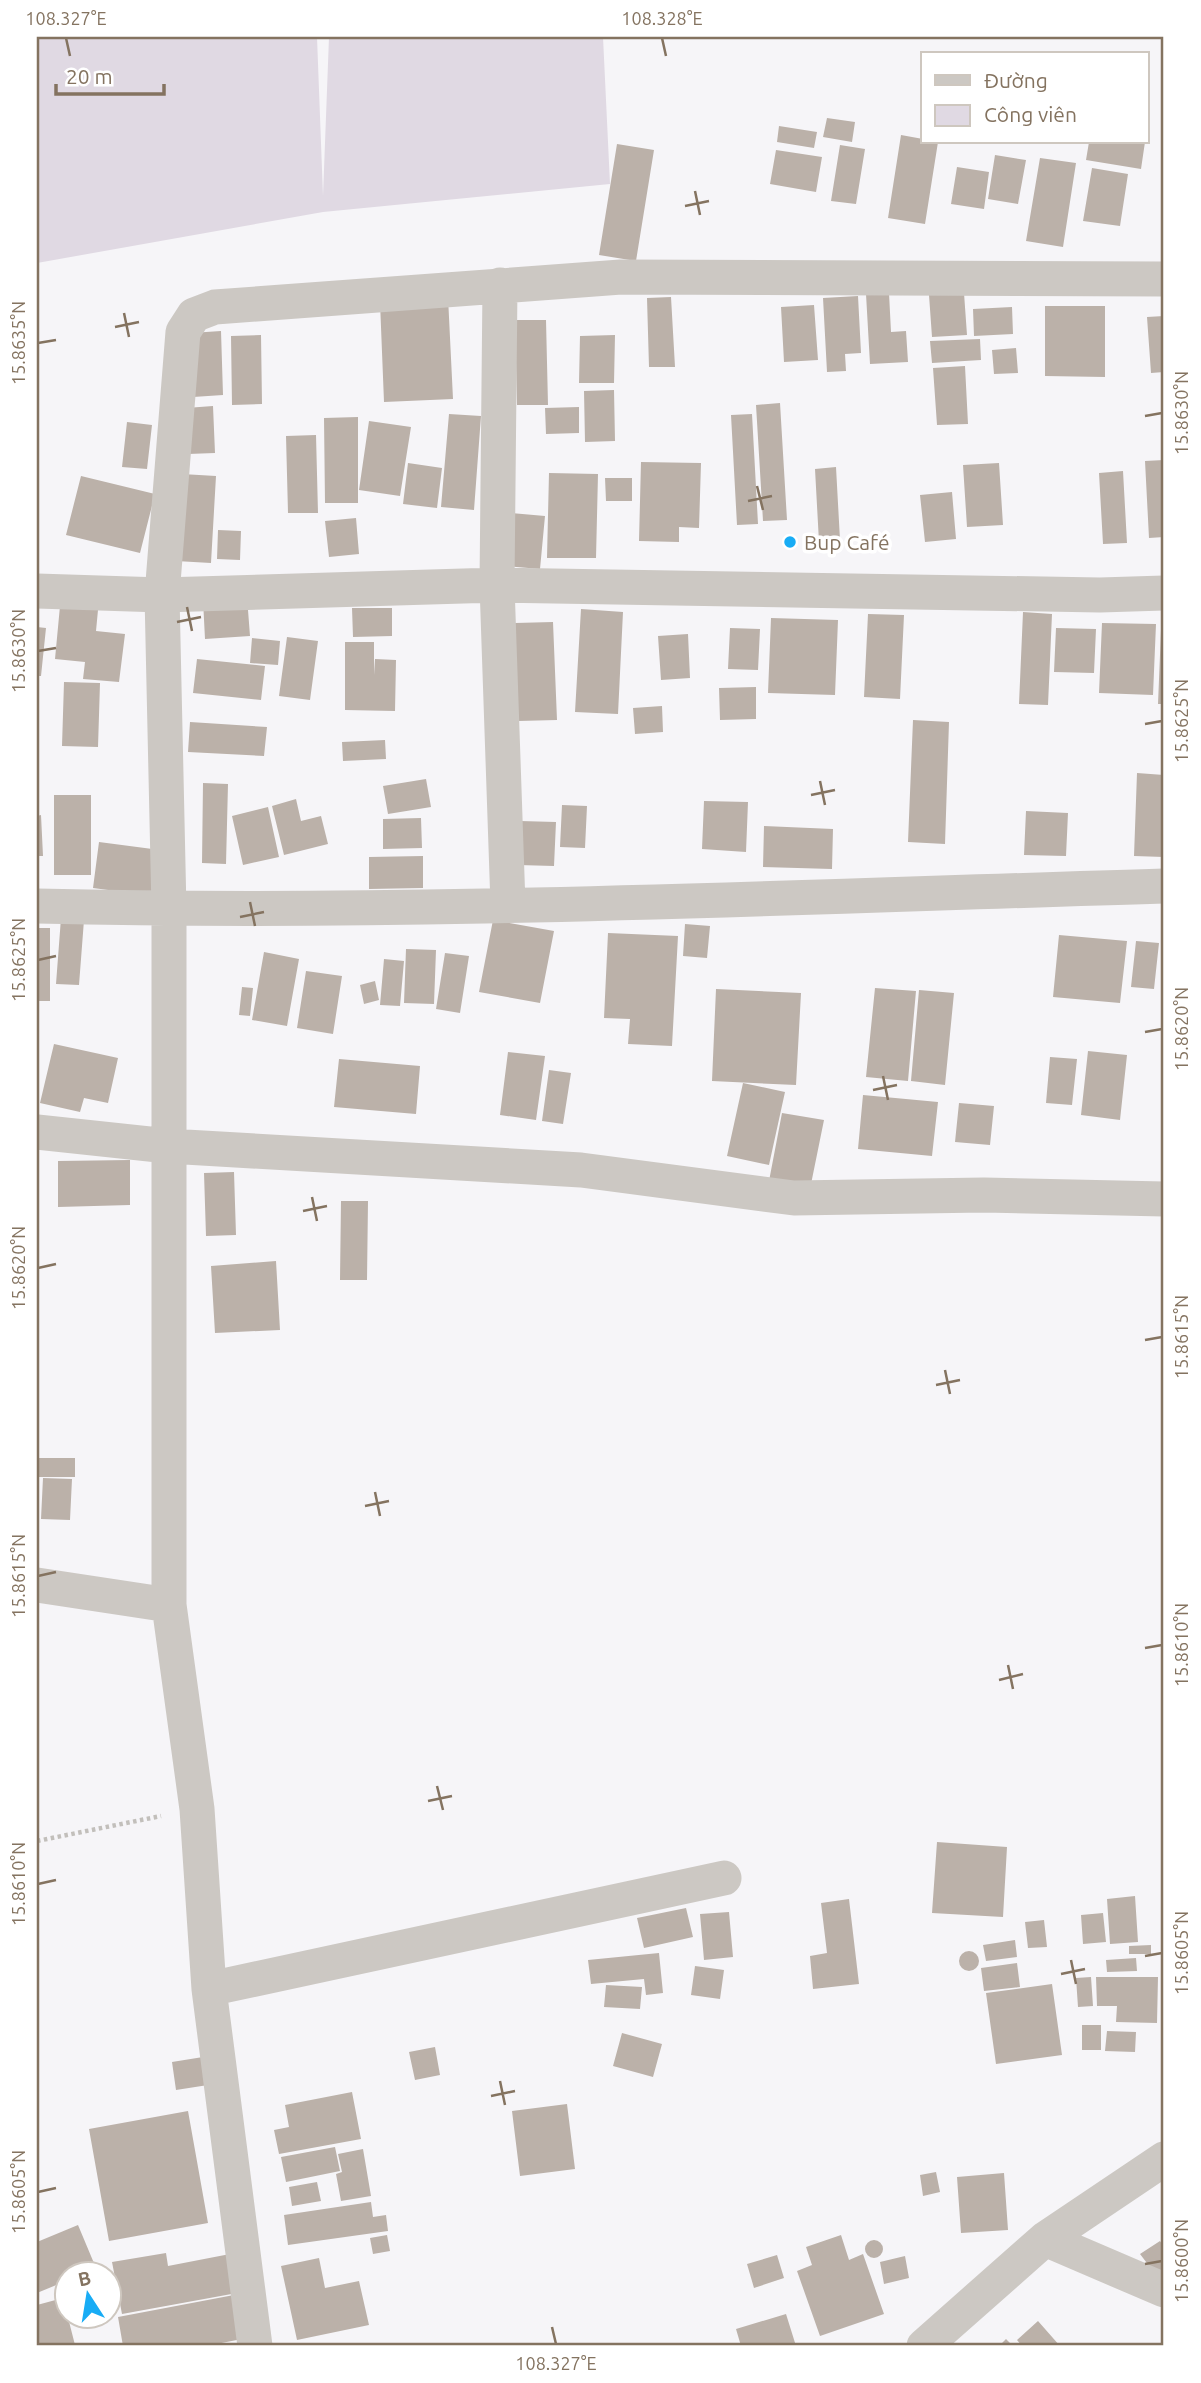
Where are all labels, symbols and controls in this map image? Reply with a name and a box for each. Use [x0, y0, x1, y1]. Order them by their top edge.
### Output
text: 108.327°E [25, 8, 107, 28]
text: 108.328°E [621, 8, 703, 28]
scale bar [56, 52, 164, 96]
legend [921, 52, 1148, 144]
text: 20 m [66, 64, 113, 88]
text: Đường [984, 68, 1048, 92]
text: Công viên [984, 102, 1077, 126]
text: 15.8635°N [8, 301, 28, 385]
text: 15.8630°N [1171, 371, 1191, 455]
place label: Bup Café [804, 530, 890, 554]
marker: Bup Café [782, 534, 798, 550]
text: 15.8630°N [8, 609, 28, 693]
text: 15.8625°N [1171, 679, 1191, 763]
text: 15.8625°N [8, 918, 28, 1002]
text: 15.8620°N [1171, 987, 1191, 1071]
text: 15.8620°N [8, 1226, 28, 1310]
text: 15.8615°N [1171, 1295, 1191, 1379]
text: 15.8615°N [8, 1534, 28, 1618]
text: 15.8610°N [1171, 1603, 1191, 1687]
text: 15.8610°N [8, 1842, 28, 1926]
text: 15.8605°N [1171, 1911, 1191, 1995]
text: 15.8605°N [8, 2150, 28, 2234]
text: 15.8600°N [1171, 2219, 1191, 2303]
north arrow [52, 2260, 122, 2330]
text: B [76, 2266, 93, 2290]
text: 108.327°E [515, 2353, 597, 2373]

